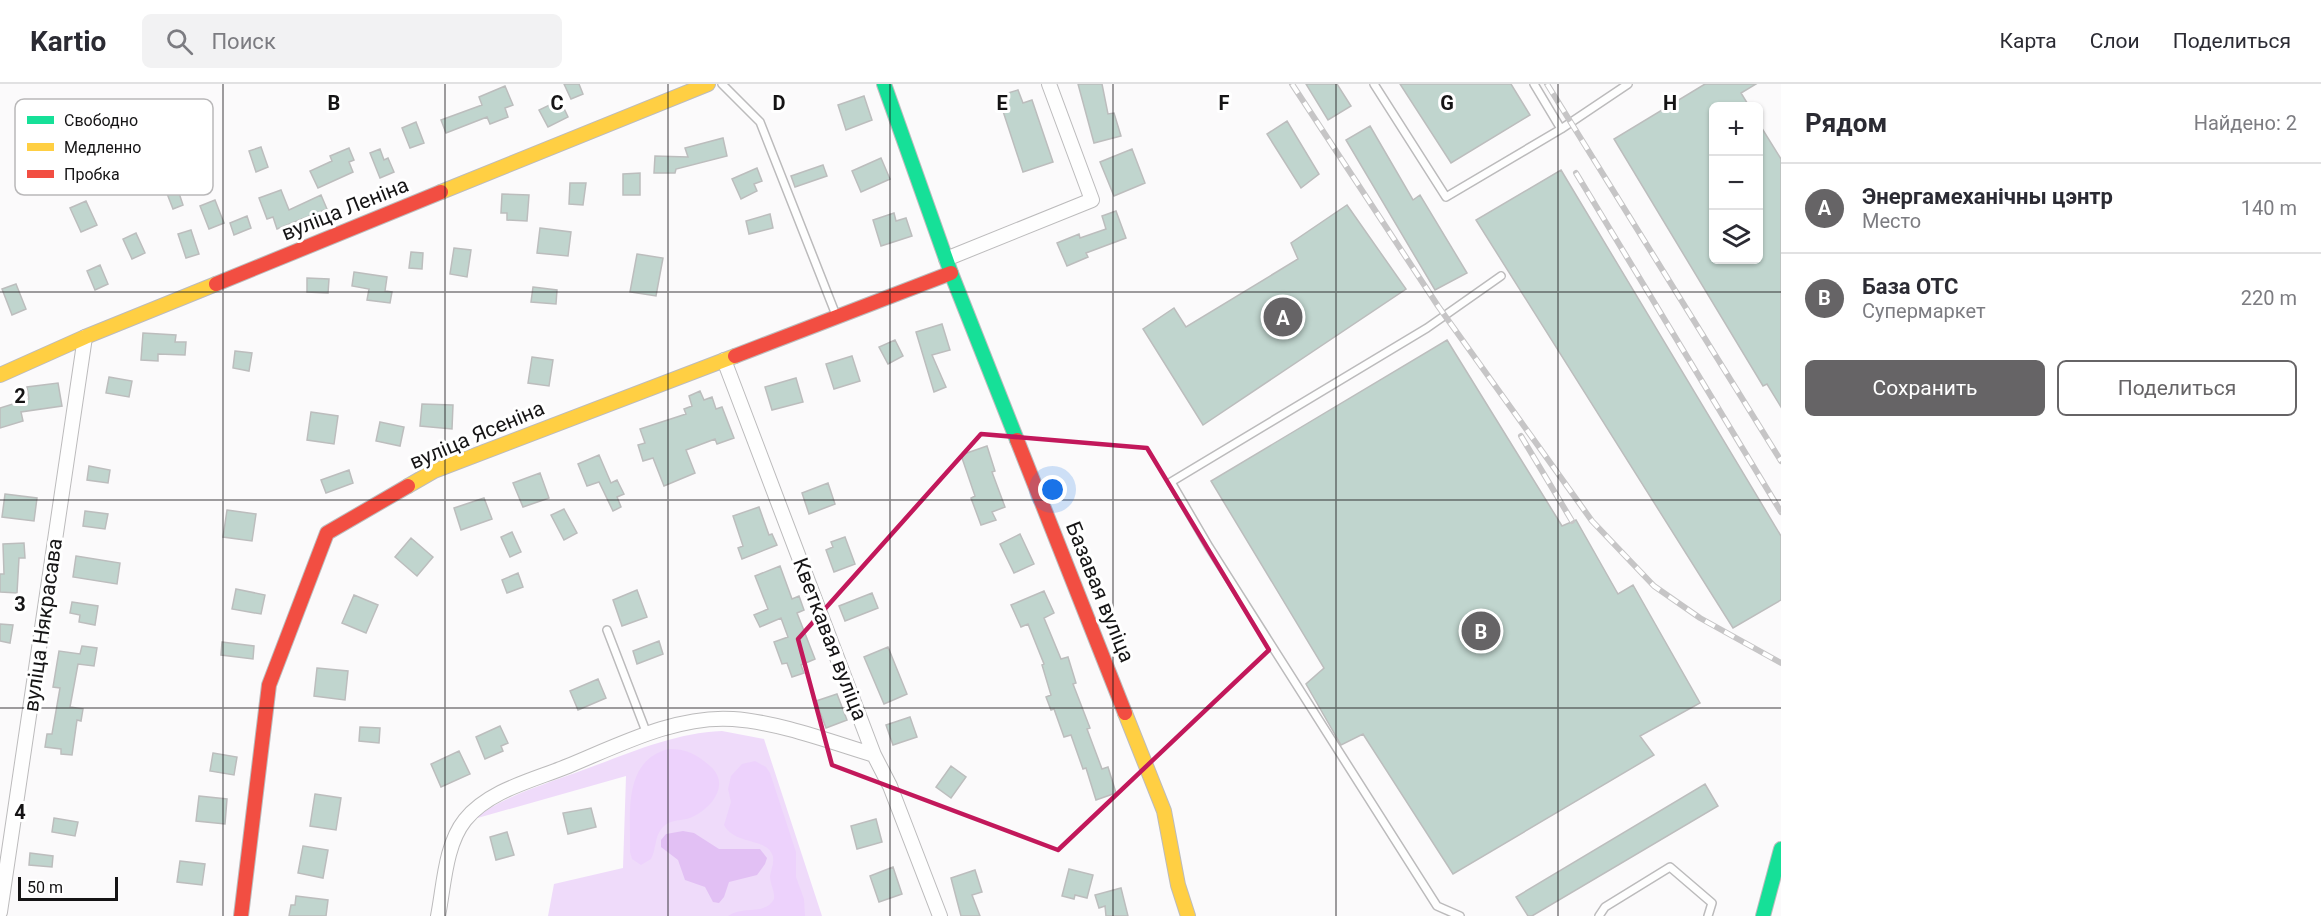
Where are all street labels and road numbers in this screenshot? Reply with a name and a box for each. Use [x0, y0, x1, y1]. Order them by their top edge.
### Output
street label: вуліца Леніна [278, 173, 412, 245]
street label: вуліца Ясеніна [406, 396, 548, 474]
street label: Базавая вуліца [1061, 518, 1139, 666]
street label: вуліца Някрасава [19, 537, 67, 713]
street label: Кветкавая вуліца [788, 554, 872, 724]

